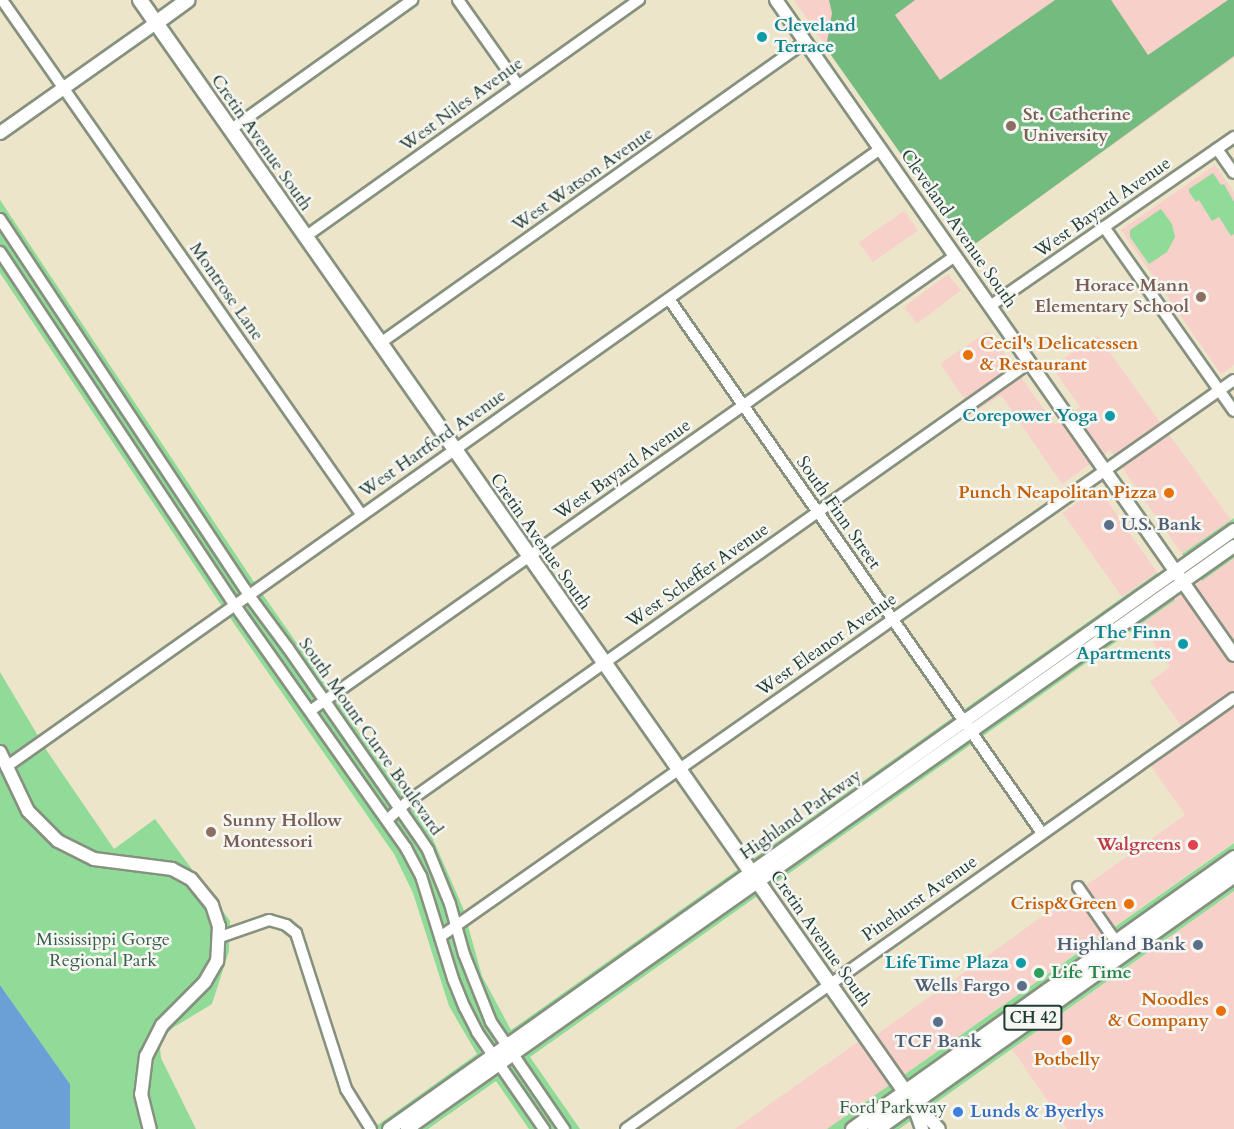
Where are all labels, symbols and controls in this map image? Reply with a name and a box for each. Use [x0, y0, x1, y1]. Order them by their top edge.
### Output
place label: Cleveland Terrace [774, 16, 856, 58]
marker: Cleveland Terrace [755, 30, 769, 44]
street label: West Niles Avenue [396, 53, 528, 157]
street label: Cretin Avenue South [206, 71, 316, 215]
place label: St. Catherine University [1023, 105, 1131, 148]
marker: St. Catherine University [1004, 119, 1018, 133]
street label: West Watson Avenue [508, 123, 658, 237]
street label: Cleveland Avenue South [895, 146, 1021, 312]
street label: West Bayard Avenue [1031, 153, 1175, 263]
street label: Montrose Lane [184, 239, 268, 345]
place label: Horace Mann Elementary School [1035, 276, 1189, 318]
marker: Horace Mann Elementary School [1194, 290, 1208, 304]
place label: Cecil's Delicatessen & Restaurant [980, 334, 1138, 376]
marker: Cecil's Delicatessen & Restaurant [961, 348, 975, 362]
street label: West Hartford Avenue [355, 385, 511, 503]
place label: Corepower Yoga [962, 405, 1098, 427]
marker: Corepower Yoga [1103, 409, 1117, 423]
street label: West Bayard Avenue [551, 415, 695, 525]
street label: South Finn Street [791, 452, 885, 574]
street label: Cretin Avenue South [485, 470, 595, 614]
place label: Punch Neapolitan Pizza [958, 482, 1157, 504]
marker: Punch Neapolitan Pizza [1162, 486, 1176, 500]
place label: U.S. Bank [1121, 514, 1202, 536]
marker: U.S. Bank [1102, 518, 1116, 532]
street label: West Scheffer Avenue [623, 519, 773, 633]
street label: West Eleanor Avenue [753, 589, 901, 701]
place label: The Finn Apartments [1076, 623, 1171, 666]
street label: South Mount Curve Boulevard [293, 634, 447, 840]
marker: The Finn Apartments [1176, 637, 1190, 651]
street label: Highland Parkway [736, 765, 866, 865]
place label: Sunny Hollow Montessori [223, 811, 342, 854]
marker: Sunny Hollow Montessori [204, 825, 218, 839]
place label: Walgreens [1096, 834, 1181, 856]
marker: Walgreens [1186, 838, 1200, 852]
street label: Pinehurst Avenue [858, 851, 982, 947]
street label: Cretin Avenue South [765, 867, 875, 1011]
place label: Crisp&Green [1011, 893, 1117, 915]
marker: Crisp&Green [1122, 897, 1136, 911]
park label: Mississippi Gorge Regional Park [36, 930, 170, 972]
place label: Highland Bank [1057, 934, 1186, 956]
marker: Highland Bank [1191, 938, 1205, 952]
place label: LifeTime Plaza [885, 952, 1009, 974]
marker: LifeTime Plaza [1014, 956, 1028, 970]
place label: Life Time [1051, 962, 1132, 984]
marker: Life Time [1032, 966, 1046, 980]
place label: Wells Fargo [914, 975, 1010, 997]
marker: Wells Fargo [1015, 979, 1029, 993]
place label: Noodles & Company [1108, 990, 1209, 1032]
marker: Noodles & Company [1214, 1004, 1228, 1018]
road number: CH 42 [1003, 1005, 1063, 1031]
marker: TCF Bank [931, 1015, 945, 1029]
place label: TCF Bank [894, 1031, 982, 1053]
marker: Potbelly [1060, 1033, 1074, 1047]
place label: Potbelly [1034, 1049, 1100, 1071]
park label: Ford Parkway [839, 1097, 947, 1119]
place label: Lunds & Byerlys [970, 1101, 1104, 1123]
marker: Lunds & Byerlys [951, 1105, 965, 1119]

